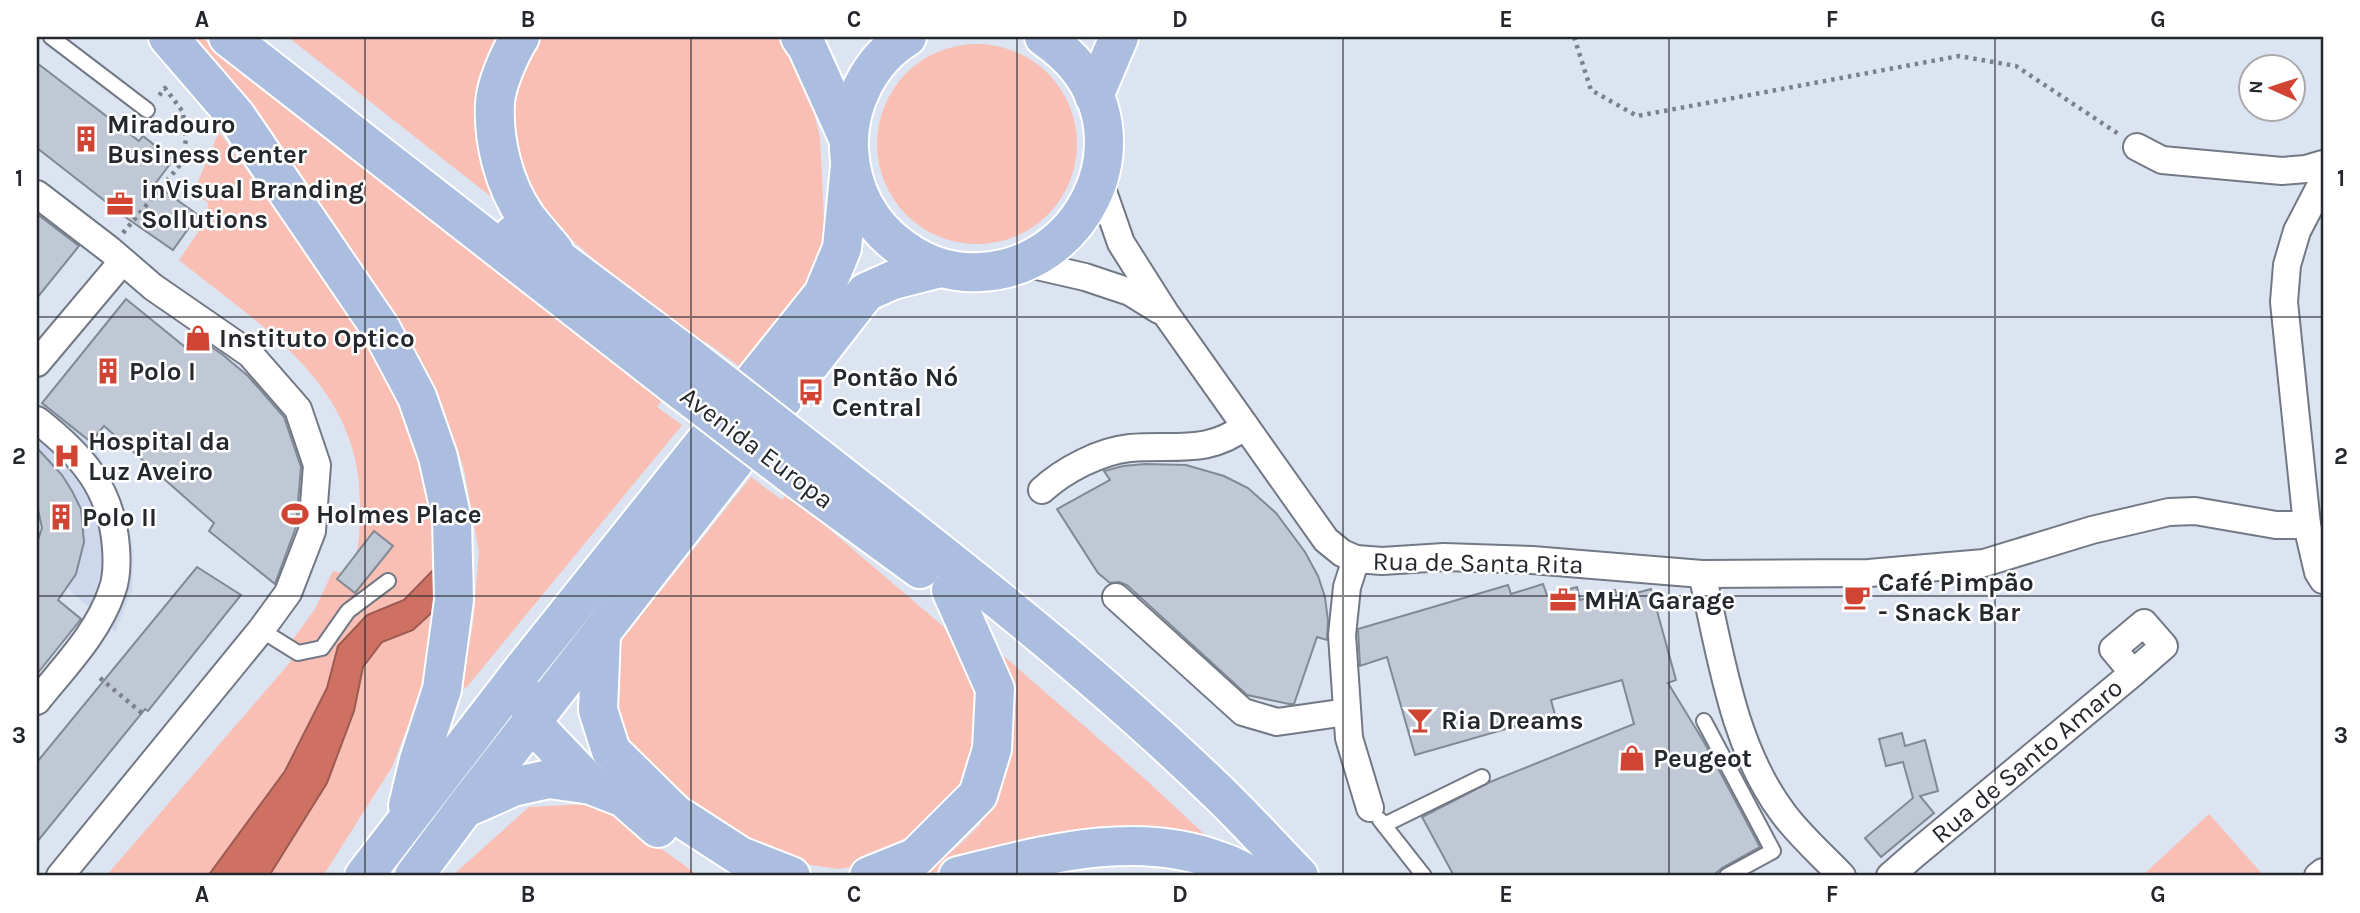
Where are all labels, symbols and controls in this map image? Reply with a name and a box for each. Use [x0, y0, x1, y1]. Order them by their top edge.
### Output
text: A [195, 6, 209, 33]
text: B [521, 6, 535, 33]
text: C [847, 6, 861, 33]
text: D [1172, 6, 1188, 33]
text: E [1499, 6, 1513, 33]
text: F [1826, 6, 1838, 33]
text: G [2150, 6, 2166, 33]
north arrow [2238, 52, 2308, 122]
text: N [2245, 80, 2267, 95]
place label: Miradouro Business Center [107, 109, 308, 170]
building icon: Miradouro Business Center [71, 124, 101, 154]
text: 1 [15, 165, 23, 192]
text: 1 [2337, 165, 2345, 192]
place label: inVisual Branding Sollutions [141, 174, 364, 235]
office icon: inVisual Branding Sollutions [105, 189, 135, 219]
shop icon: Instituto Optico [183, 323, 213, 353]
place label: Instituto Optico [219, 323, 415, 354]
building icon: Polo I [93, 356, 123, 386]
place label: Polo I [129, 356, 196, 387]
place label: Pontão Nó Central [832, 362, 958, 423]
bus stop icon: Pontão Nó Central [796, 377, 826, 407]
street label: Avenida Europa [674, 380, 840, 516]
place label: Hospital da Luz Aveiro [88, 426, 230, 487]
hospital icon: Hospital da Luz Aveiro [52, 441, 82, 471]
text: 2 [12, 443, 26, 470]
text: 2 [2334, 443, 2348, 470]
sports icon: Holmes Place [280, 499, 310, 529]
place label: Holmes Place [316, 499, 482, 530]
building icon: Polo II [46, 502, 76, 532]
place label: Polo II [82, 502, 157, 533]
street label: Rua de Santa Rita [1372, 546, 1584, 580]
place label: Café Pimpão - Snack Bar [1878, 567, 2034, 628]
cafe icon: Café Pimpão - Snack Bar [1842, 582, 1872, 612]
office icon: MHA Garage [1548, 585, 1578, 615]
place label: MHA Garage [1584, 585, 1735, 616]
street label: Rua de Santo Amaro [1925, 672, 2129, 850]
bar icon: Ria Dreams [1405, 705, 1435, 735]
place label: Ria Dreams [1441, 705, 1583, 736]
text: 3 [12, 722, 26, 749]
text: 3 [2334, 722, 2348, 749]
shop icon: Peugeot [1617, 743, 1647, 773]
place label: Peugeot [1653, 743, 1752, 774]
text: A [195, 881, 209, 908]
text: B [521, 881, 535, 908]
text: C [847, 881, 861, 908]
text: D [1172, 881, 1188, 908]
text: E [1499, 881, 1513, 908]
text: F [1826, 881, 1838, 908]
text: G [2150, 881, 2166, 908]

